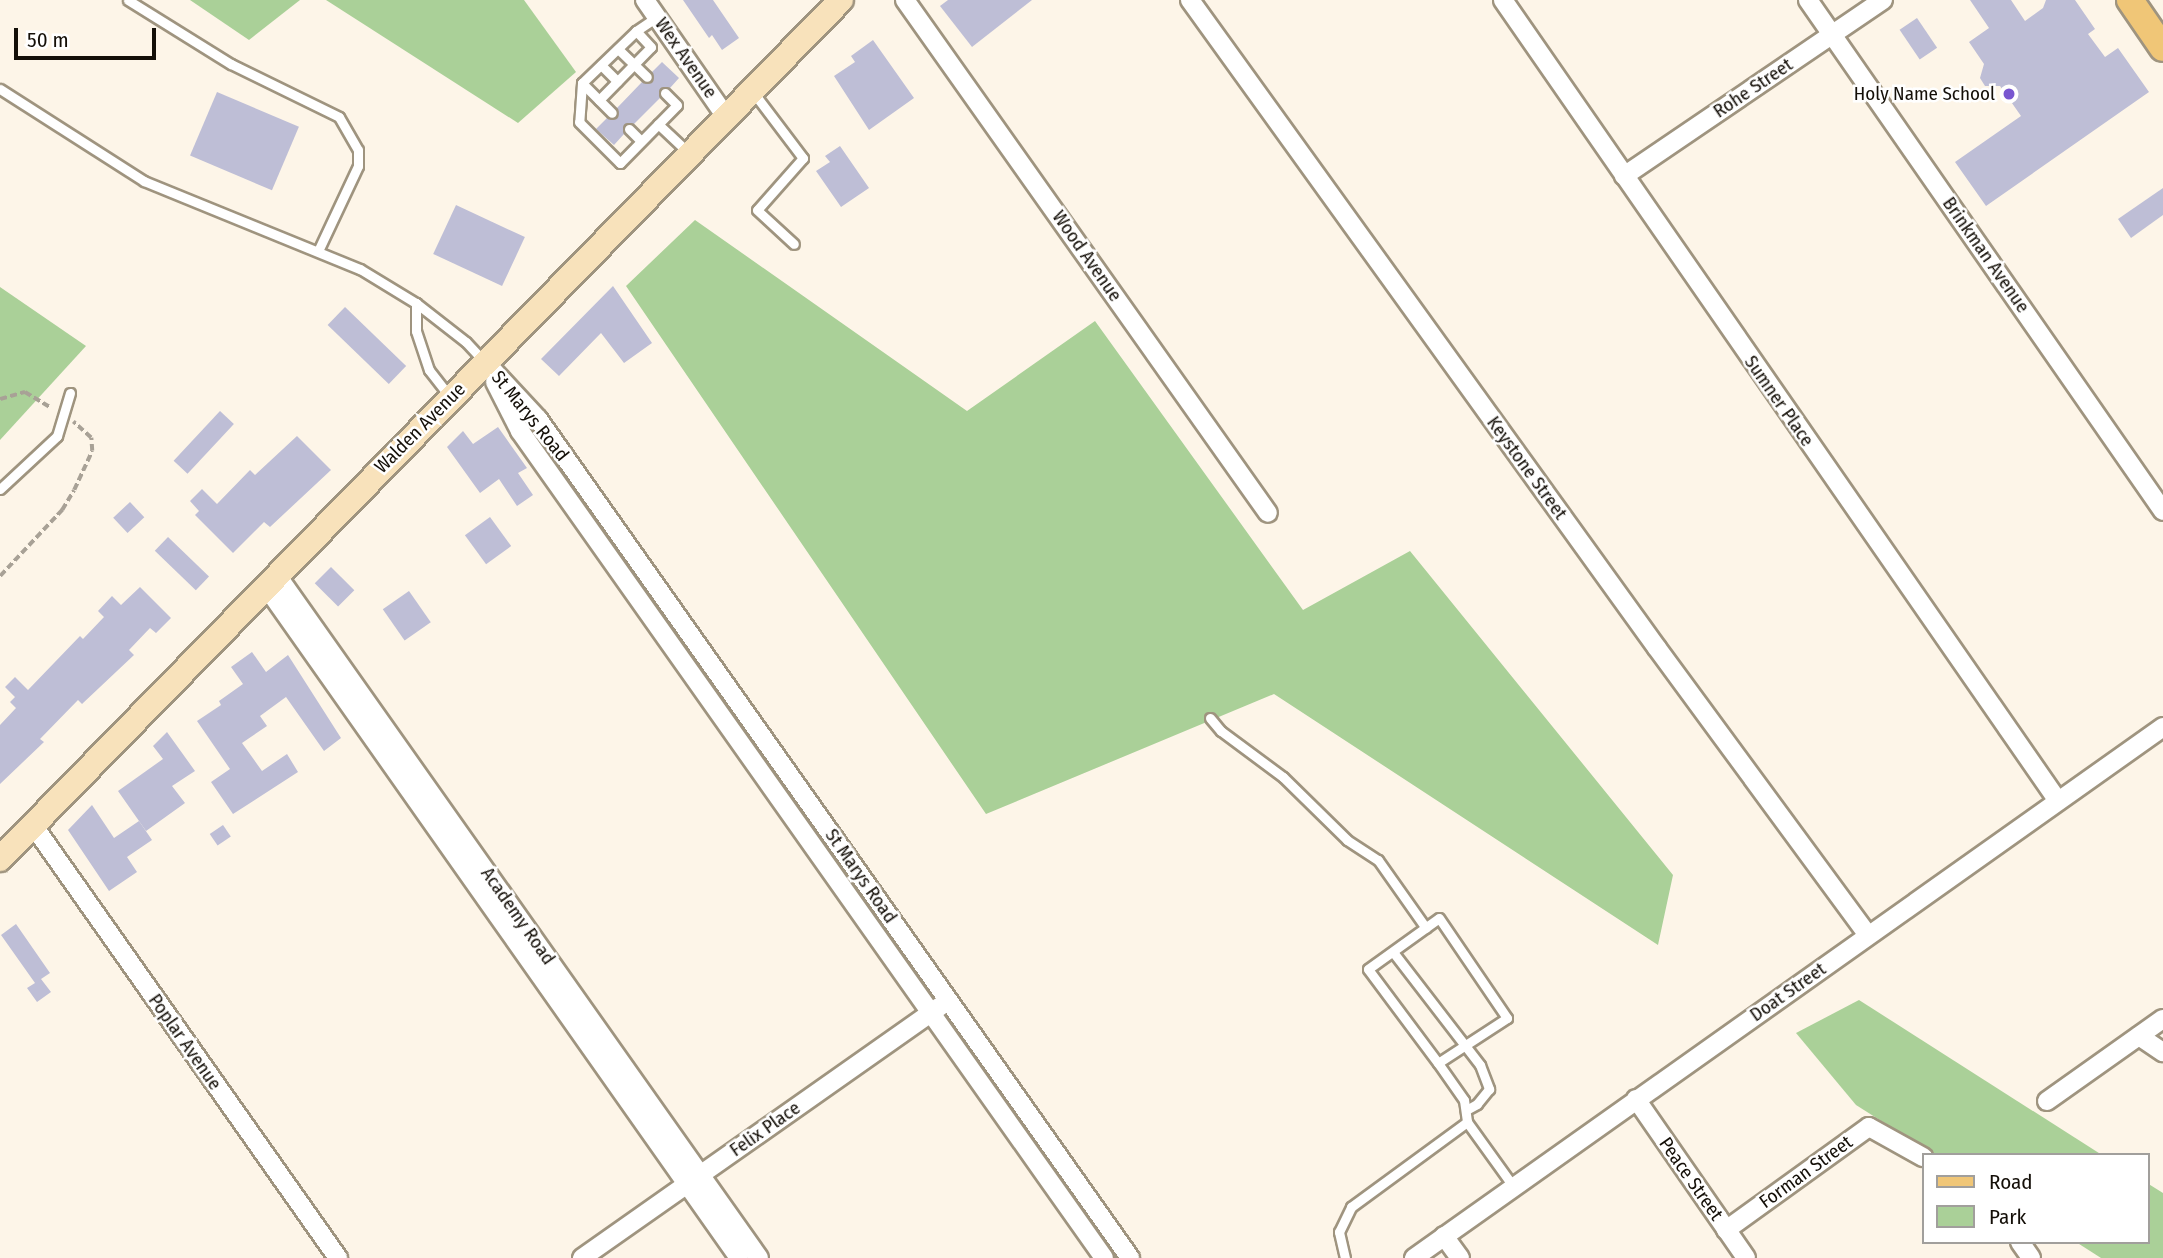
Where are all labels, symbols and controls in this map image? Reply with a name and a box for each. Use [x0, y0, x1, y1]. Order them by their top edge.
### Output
street label: Wex Avenue [650, 13, 722, 103]
scale bar [18, 14, 159, 58]
text: 50 m [27, 27, 69, 53]
street label: Rohe Street [1709, 53, 1797, 123]
place label: Holy Name School [1854, 83, 1995, 105]
marker: Holy Name School [2001, 86, 2017, 102]
street label: Brinkman Avenue [1938, 193, 2034, 317]
street label: Wood Avenue [1047, 206, 1127, 306]
street label: Sumner Place [1739, 351, 1819, 451]
street label: St Marys Road [487, 366, 573, 466]
street label: Walden Avenue [370, 378, 470, 478]
street label: Keystone Street [1482, 412, 1572, 524]
street label: St Marys Road [820, 824, 902, 928]
street label: Academy Road [476, 863, 560, 969]
street label: Doat Street [1746, 958, 1830, 1026]
street label: Poplar Avenue [144, 990, 226, 1094]
street label: Felix Place [725, 1096, 805, 1162]
street label: Forman Street [1755, 1131, 1857, 1213]
street label: Peace Street [1654, 1133, 1728, 1225]
legend [1922, 1153, 2149, 1244]
text: Road [1989, 1169, 2033, 1195]
text: Park [1989, 1204, 2026, 1230]

